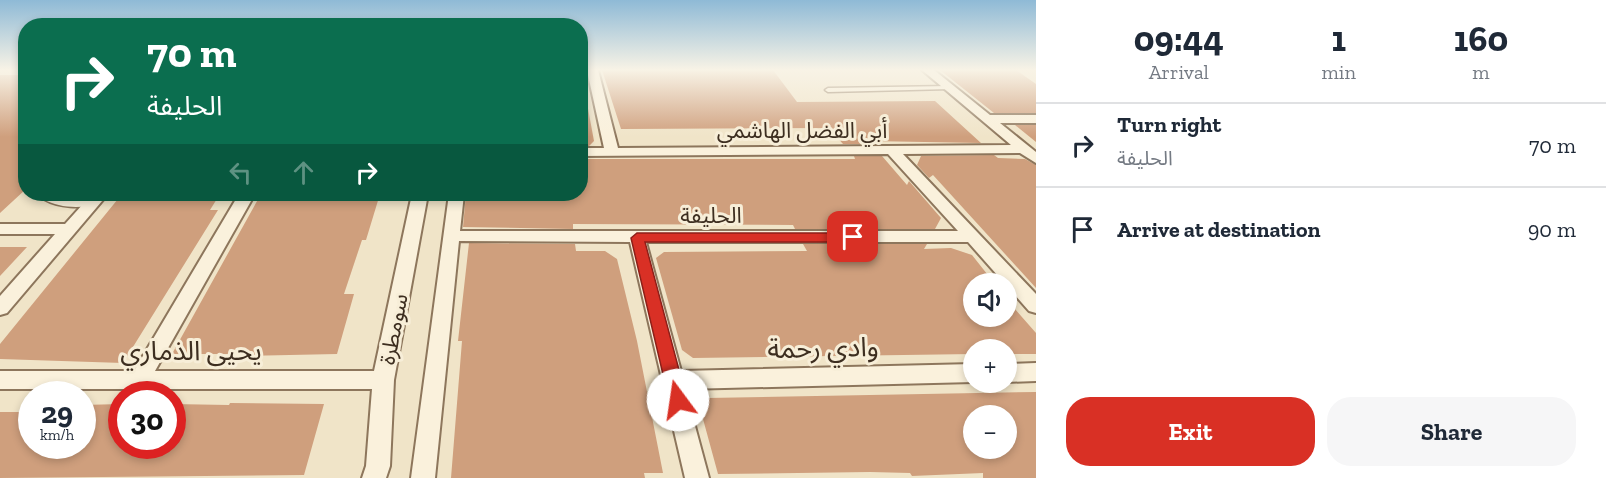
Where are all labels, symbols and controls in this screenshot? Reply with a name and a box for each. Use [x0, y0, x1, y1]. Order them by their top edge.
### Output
text: 09:44 [1134, 17, 1224, 60]
text: 1 [1331, 17, 1346, 60]
text: 160 [1454, 17, 1508, 60]
text: 70 m [147, 27, 237, 78]
icon: right [48, 42, 126, 120]
text: Arrival [1149, 60, 1209, 84]
text: min [1322, 60, 1356, 84]
text: m [1472, 60, 1490, 84]
text: الحليفة [147, 90, 222, 122]
text: Turn right [1117, 111, 1221, 138]
street label: أبي الفضل الهاشمي [717, 117, 887, 147]
icon: right [1066, 129, 1099, 162]
text: 70 m [1529, 132, 1576, 159]
text: الحليفة [1117, 146, 1173, 170]
icon: left [224, 156, 257, 189]
icon: ahead [287, 156, 320, 189]
icon: right [350, 156, 383, 189]
street label: الحليفة [680, 202, 742, 229]
pin [827, 211, 878, 262]
icon: arrive [1066, 213, 1099, 246]
text: Arrive at destination [1117, 216, 1320, 243]
text: 90 m [1528, 216, 1576, 243]
icon: arrive [836, 220, 869, 253]
map controls [963, 273, 1017, 459]
button: sound [963, 273, 1017, 327]
street label: سومطرة [373, 291, 414, 367]
street label: وادي رحمة [767, 331, 879, 369]
street label: يحيى الذماري [120, 335, 262, 371]
button: + [963, 339, 1017, 393]
position arrow [646, 368, 710, 432]
speed limit sign: 30 [108, 381, 186, 459]
text: 29 [41, 395, 73, 431]
button: Exit [1066, 397, 1315, 466]
button: Share [1327, 397, 1576, 466]
button: − [963, 405, 1017, 459]
text: km/h [40, 426, 74, 444]

